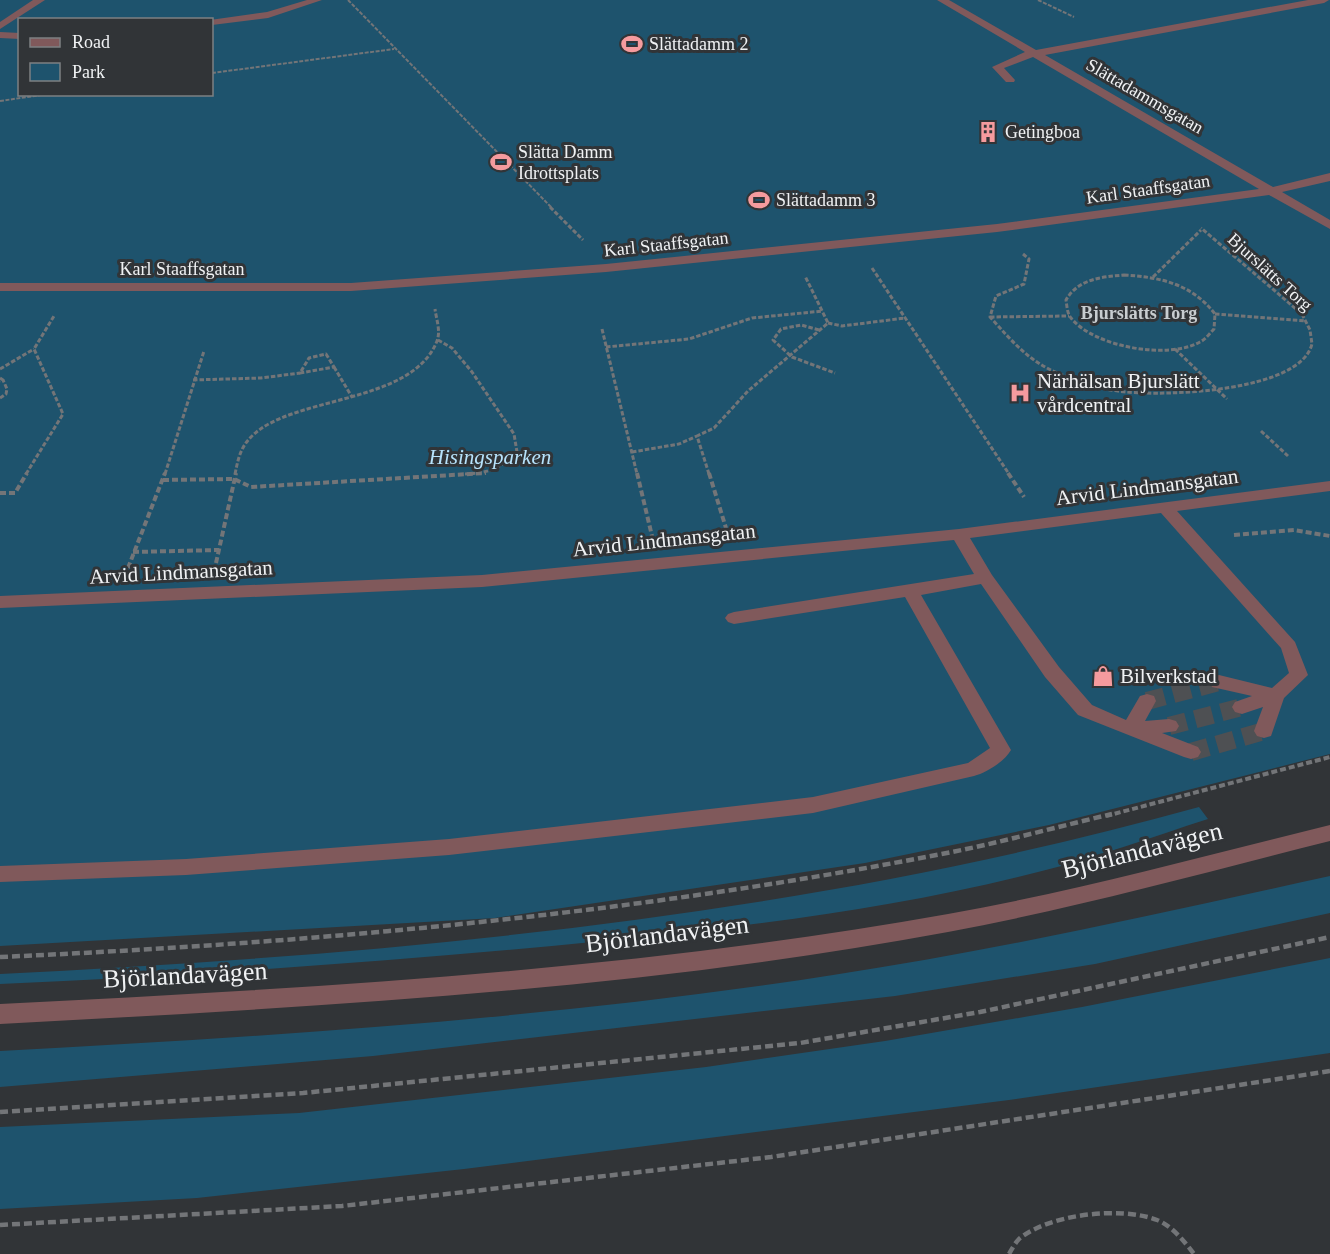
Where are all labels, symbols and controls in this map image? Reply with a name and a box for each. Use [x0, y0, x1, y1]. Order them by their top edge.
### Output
legend [18, 18, 213, 96]
text: Road [72, 32, 110, 52]
sports icon: Slättadamm 2 [620, 32, 644, 56]
place label: Slättadamm 2 [649, 34, 748, 54]
street label: Slättadammsgatan [1083, 54, 1207, 138]
text: Park [72, 62, 105, 82]
building icon: Getingboa [976, 120, 1000, 144]
place label: Getingboa [1005, 122, 1080, 142]
place label: Slätta Damm Idrottsplats [518, 142, 612, 183]
sports icon: Slätta Damm Idrottsplats [489, 150, 513, 174]
street label: Karl Staaffsgatan [1085, 170, 1211, 208]
sports icon: Slättadamm 3 [747, 188, 771, 212]
place label: Slättadamm 3 [776, 190, 875, 210]
street label: Karl Staaffsgatan [603, 228, 729, 260]
street label: Bjurslätts Torg [1224, 229, 1316, 315]
street label: Karl Staaffsgatan [119, 259, 245, 279]
district label: Bjurslätts Torg [1081, 303, 1197, 323]
place label: Närhälsan Bjurslätt vårdcentral [1037, 369, 1200, 417]
hospital icon: Närhälsan Bjurslätt vårdcentral [1008, 381, 1032, 405]
park label: Hisingsparken [428, 445, 551, 469]
street label: Arvid Lindmansgatan [1054, 464, 1240, 510]
street label: Arvid Lindmansgatan [571, 518, 757, 562]
street label: Arvid Lindmansgatan [89, 555, 274, 589]
shop icon: Bilverkstad [1091, 664, 1115, 688]
place label: Bilverkstad [1120, 664, 1217, 688]
street label: Björlandavägen [1059, 816, 1225, 884]
street label: Björlandavägen [584, 910, 750, 958]
street label: Björlandavägen [102, 956, 268, 994]

